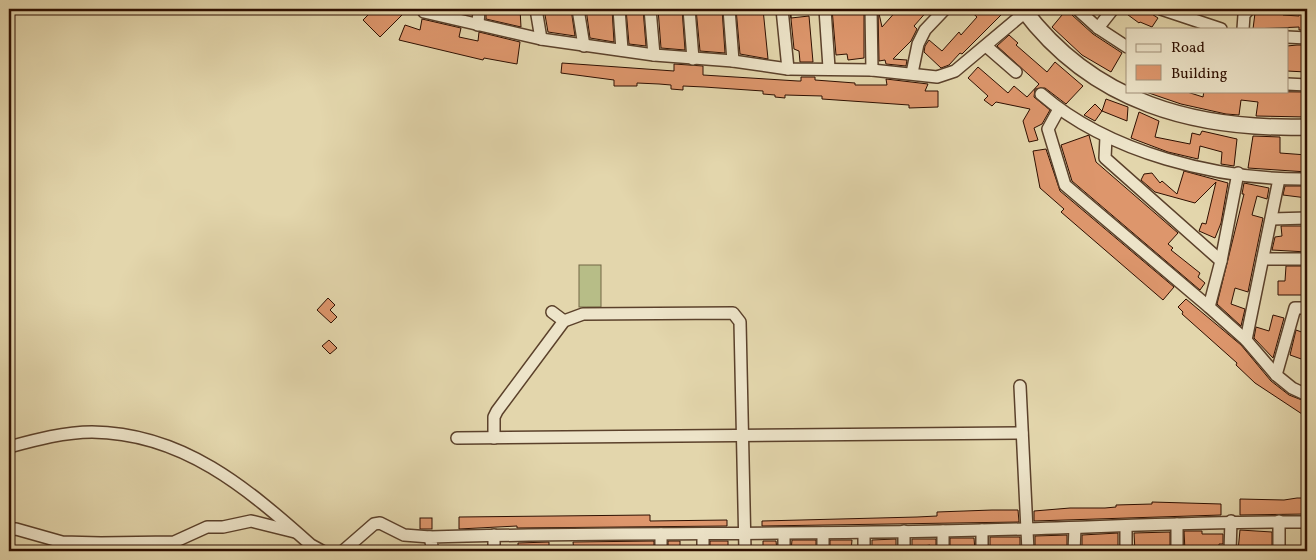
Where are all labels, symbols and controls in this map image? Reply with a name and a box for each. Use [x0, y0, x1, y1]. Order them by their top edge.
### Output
legend [1126, 28, 1288, 92]
text: Road [1171, 38, 1205, 59]
text: Building [1171, 64, 1228, 85]

